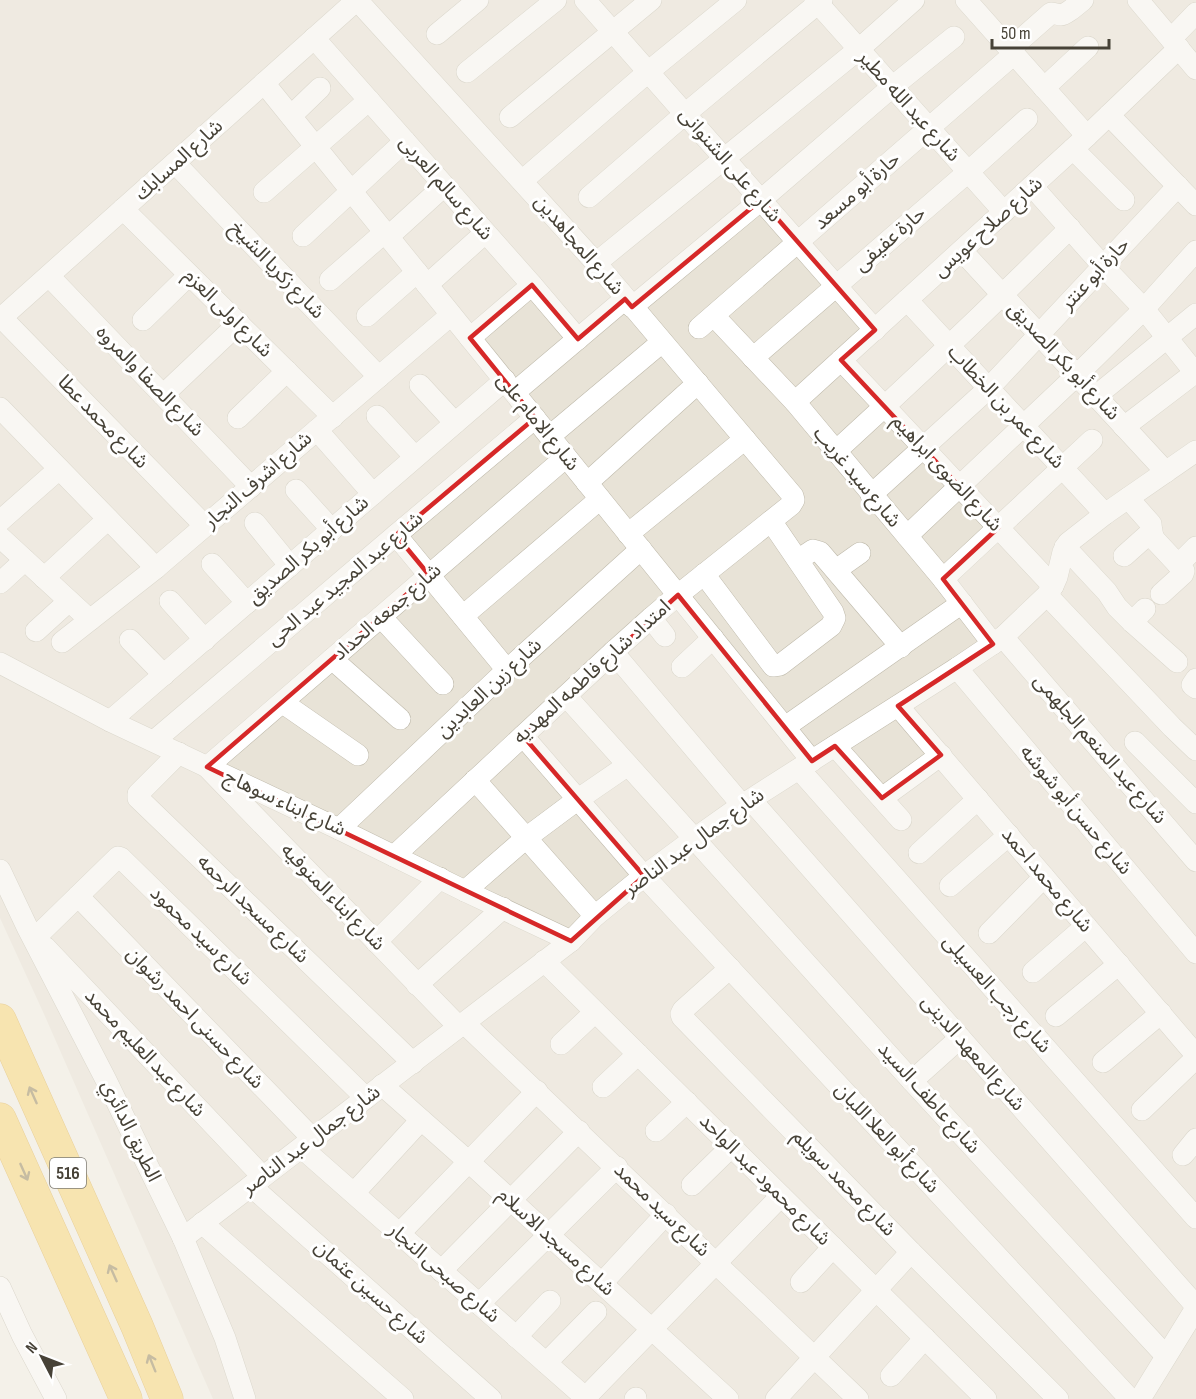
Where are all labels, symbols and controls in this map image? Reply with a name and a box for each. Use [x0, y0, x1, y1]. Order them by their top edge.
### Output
scale bar [992, 12, 1109, 50]
text: 50 m [1001, 23, 1031, 44]
street label: شارع عبد الله مطير [850, 45, 965, 168]
street label: شارع على الشنوانى [672, 103, 786, 229]
street label: شارع المسابك [130, 114, 229, 207]
street label: شارع سالم العربى [392, 131, 498, 247]
street label: حارة أبو مسعد [809, 147, 905, 235]
street label: شارع صلاح عويس [928, 172, 1049, 284]
street label: شارع المجاهدين [527, 190, 629, 301]
street label: حارة عفيفى [849, 201, 931, 277]
street label: شارع زكريا الشيخ [223, 216, 330, 325]
street label: حارة أبو عنتر [1054, 232, 1135, 316]
street label: شارع اولى العزم [177, 263, 278, 364]
street label: شارع أبو بكر الصديق [1002, 296, 1125, 427]
street label: شارع الصفا والمروه [89, 320, 209, 443]
street label: شارع عمر بن الخطاب [941, 340, 1070, 475]
street label: شارع الامام على [490, 368, 585, 477]
street label: شارع محمد عطا [51, 370, 154, 475]
street label: شارع الضوى ابراهيم [885, 409, 1007, 538]
street label: شارع سيد غريب [806, 422, 906, 534]
street label: شارع اشرف النجار [198, 427, 318, 536]
street label: شارع أبو بكر الصديق [242, 490, 375, 611]
street label: شارع عبد المجيد عبد الحى [262, 507, 429, 653]
street label: شارع جمعه الحداد [328, 558, 448, 667]
street label: امتداد شارع فاطمه المهديه [508, 595, 677, 751]
street label: شارع زين العابدين [431, 633, 548, 744]
street label: شارع عبد المنعم الجلهمى [1027, 669, 1172, 830]
street label: شارع حسن أبو شوشه [1013, 740, 1138, 881]
street label: شارع ابناء سوهاج [219, 764, 350, 843]
street label: شارع جمال عبد الناصر [618, 783, 770, 903]
street label: شارع محمد احمد [995, 823, 1098, 939]
street label: شارع ابناء المنوفيه [274, 838, 390, 957]
street label: شارع مسجد الرحمه [191, 850, 314, 970]
street label: شارع سيد محمود [143, 881, 257, 992]
street label: شارع رجب العسيلى [936, 930, 1056, 1060]
street label: شارع حسنى احمد رشوان [120, 942, 269, 1095]
street label: شارع عبد العليم محمد [78, 984, 211, 1123]
street label: شارع المعهد الدينى [914, 990, 1030, 1117]
street label: شارع عاطف السيد [871, 1037, 985, 1160]
street label: الطريق الدائري [94, 1076, 166, 1187]
street label: شارع أبو العلا اللبان [828, 1077, 945, 1200]
street label: شارع جمال عبد الناصر [236, 1080, 386, 1202]
one-way arrow [27, 1086, 39, 1104]
street label: شارع محمود عبد الواحد [693, 1109, 836, 1252]
street label: شارع محمد سويلم [786, 1125, 901, 1243]
road number: 516 [50, 1158, 86, 1188]
street label: شارع سيد محمد [607, 1158, 715, 1263]
one-way arrow [19, 1162, 30, 1180]
street label: شارع مسجد الاسلام [491, 1183, 620, 1303]
street label: شارع صبحى النجار [381, 1217, 505, 1330]
street label: شارع حسين عثمان [308, 1235, 433, 1351]
one-way arrow [107, 1264, 118, 1282]
north arrow [12, 1327, 72, 1387]
text: N [22, 1338, 42, 1357]
one-way arrow [146, 1354, 157, 1372]

